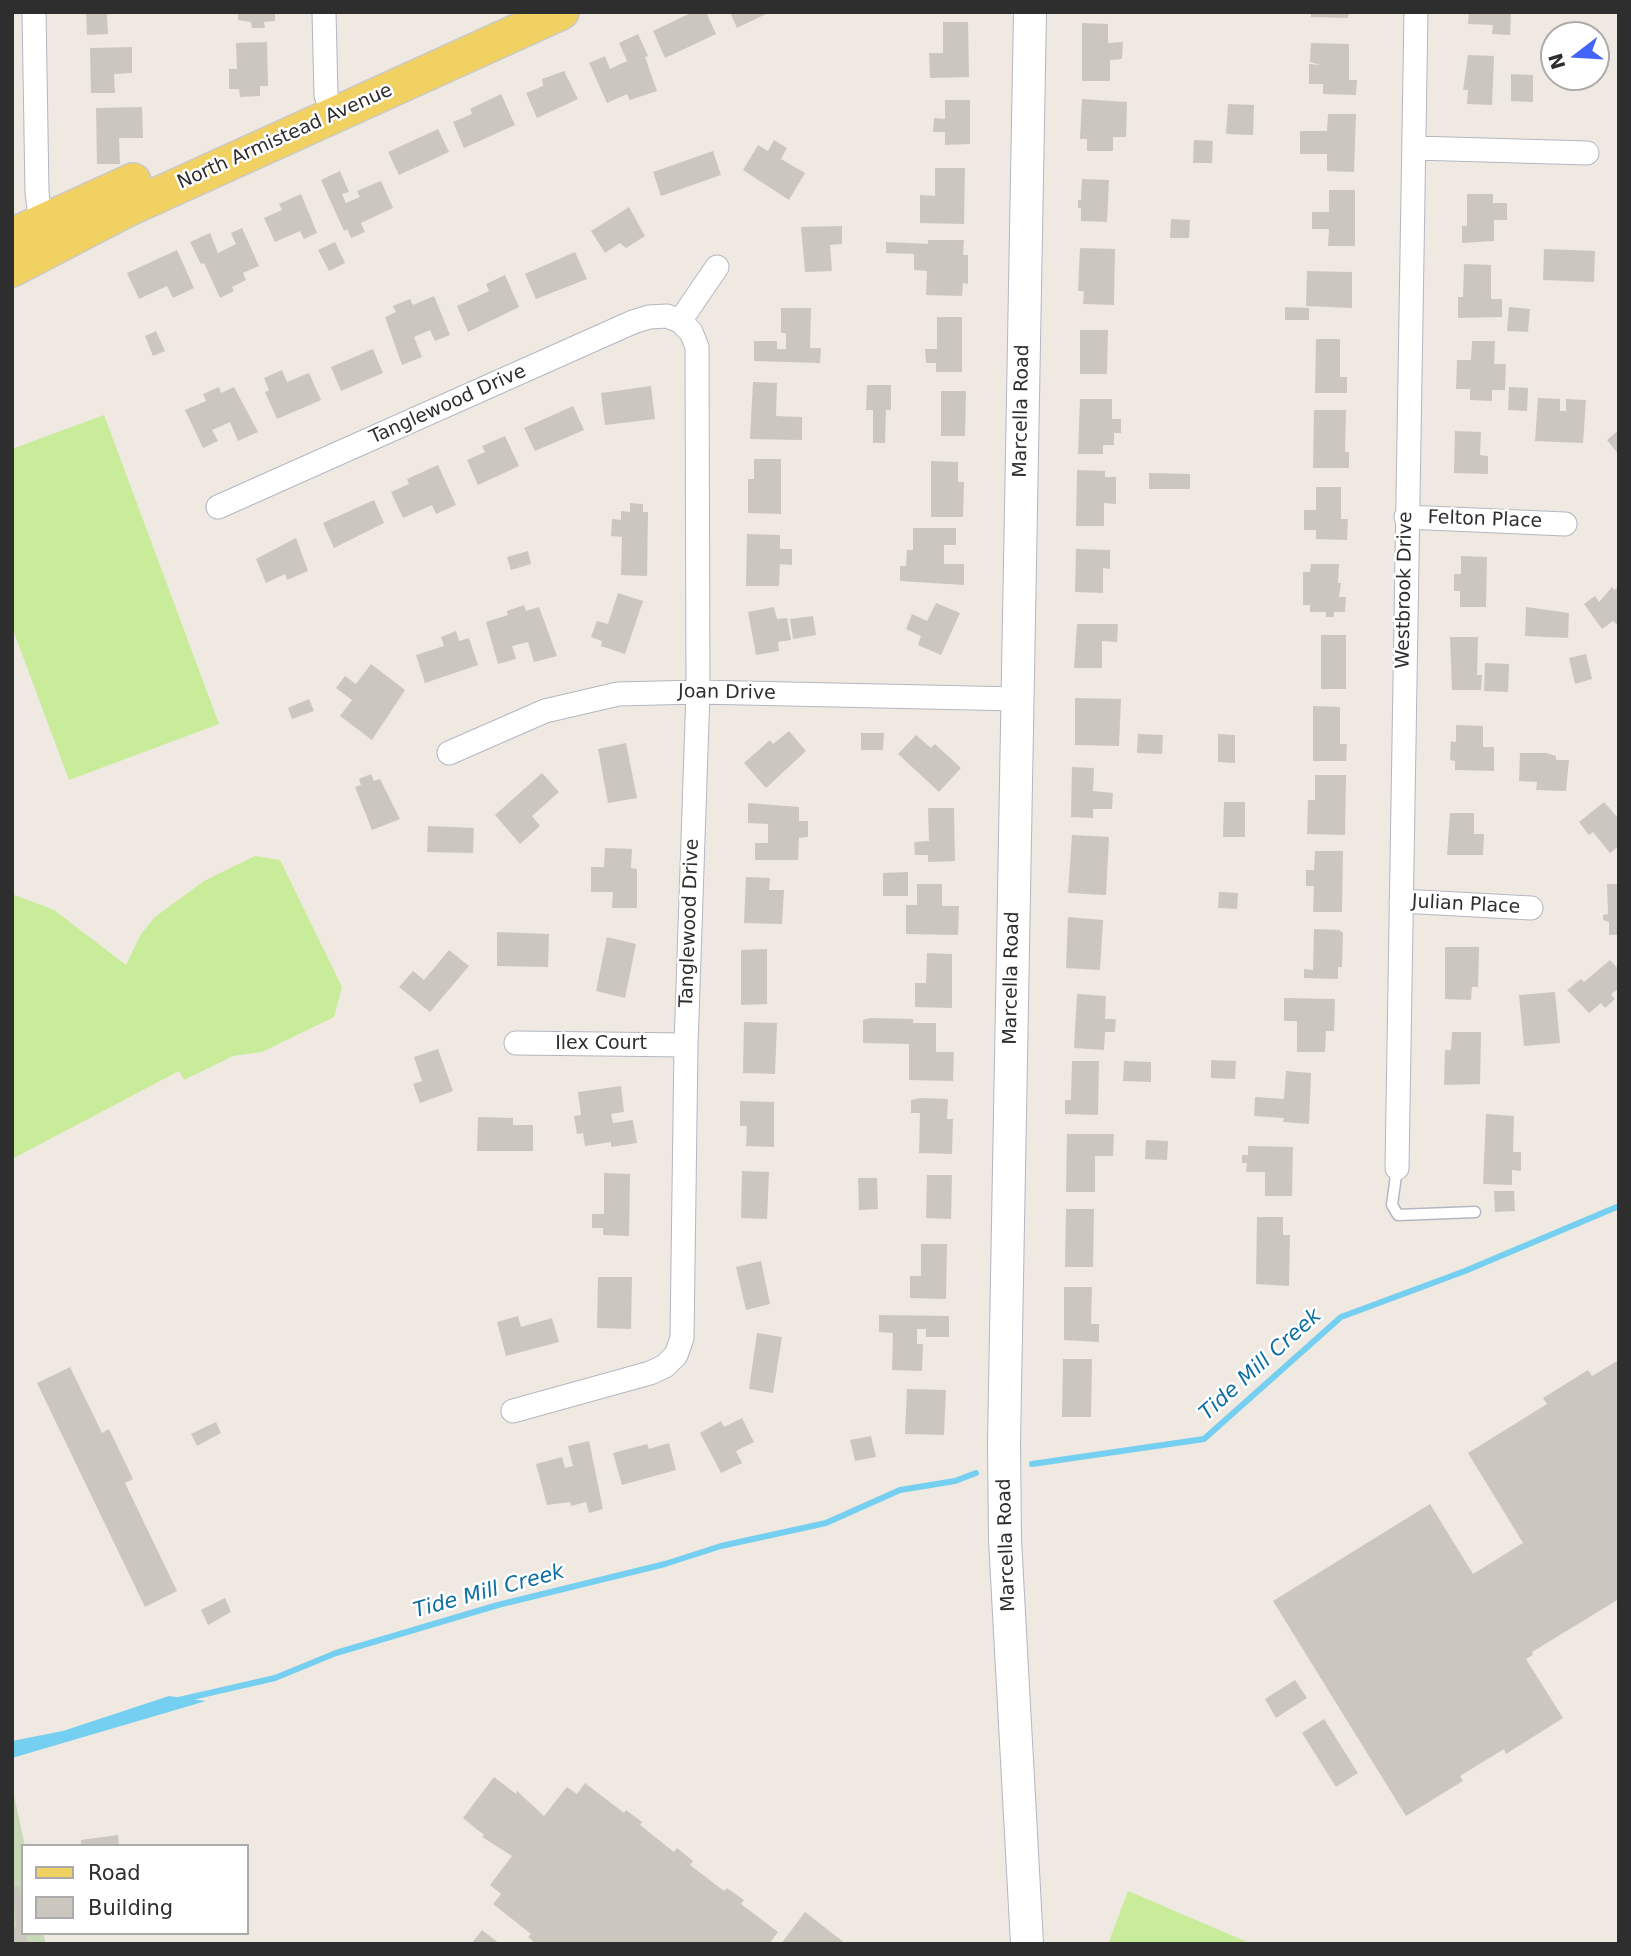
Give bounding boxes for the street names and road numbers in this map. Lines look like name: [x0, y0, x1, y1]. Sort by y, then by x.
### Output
street label: North Armistead Avenue: [174, 79, 396, 195]
street label: Marcella Road: [1009, 344, 1035, 478]
street label: Tanglewood Drive: [366, 360, 530, 450]
street label: Felton Place: [1427, 507, 1543, 533]
street label: Westbrook Drive: [1392, 511, 1418, 669]
street label: Joan Drive: [678, 681, 776, 705]
street label: Tanglewood Drive: [676, 838, 704, 1008]
street label: Julian Place: [1411, 891, 1521, 919]
street label: Marcella Road: [999, 911, 1025, 1045]
street label: Ilex Court: [555, 1033, 647, 1055]
street label: Marcella Road: [993, 1478, 1021, 1612]

